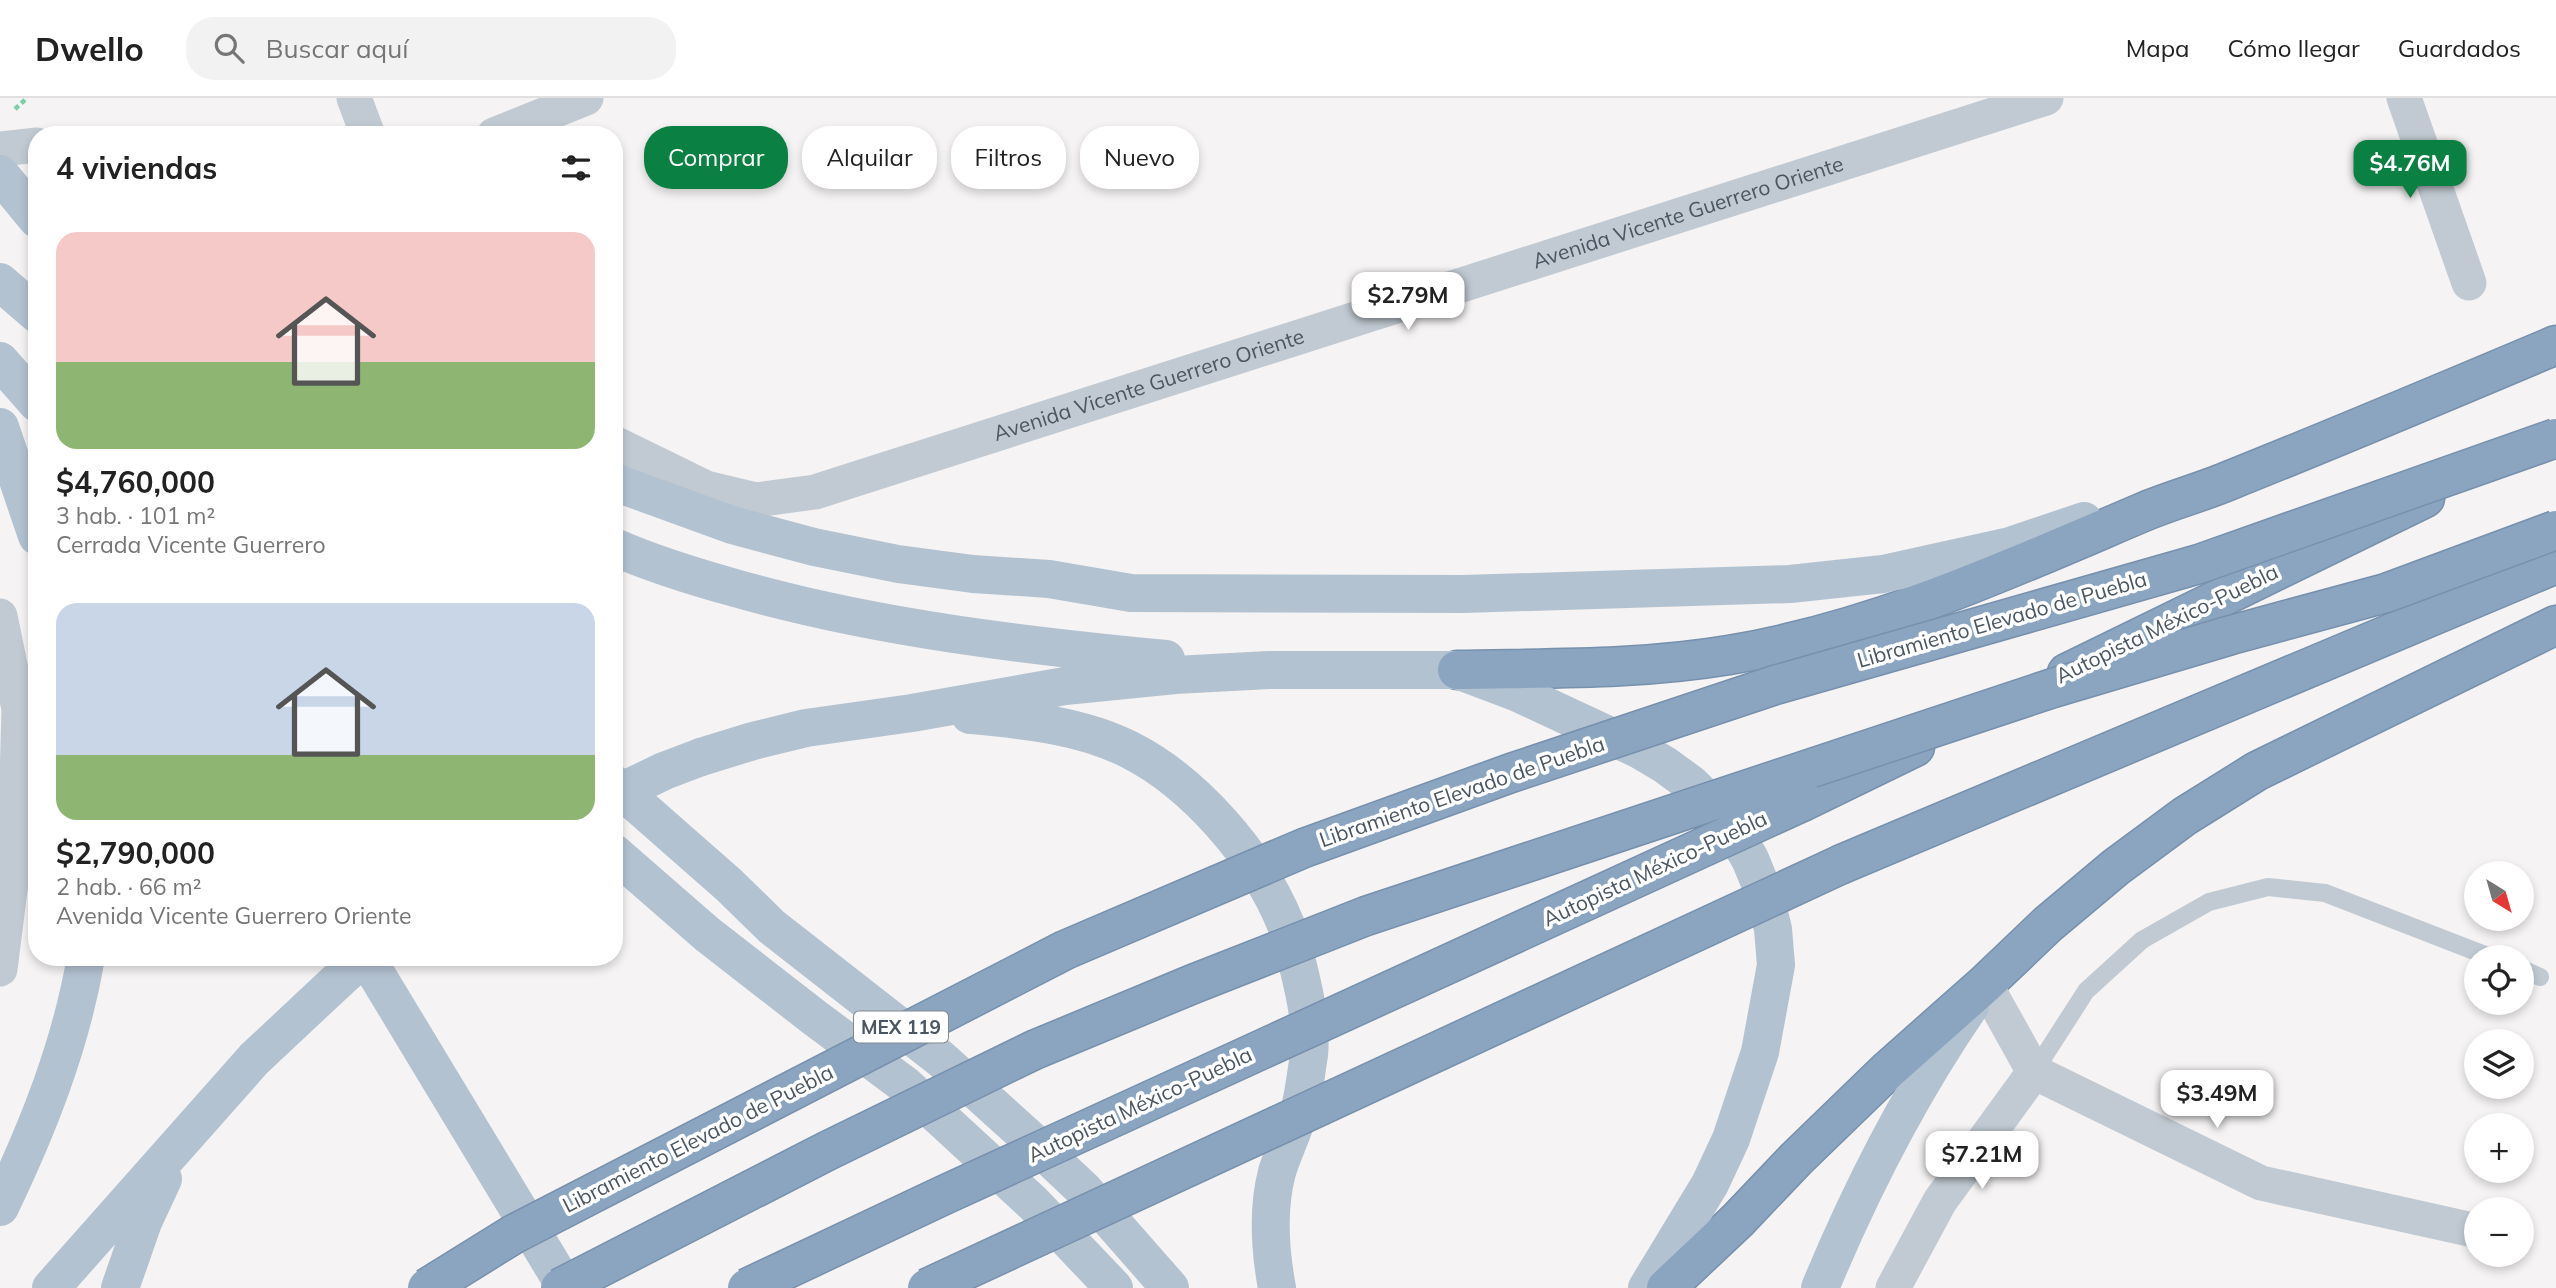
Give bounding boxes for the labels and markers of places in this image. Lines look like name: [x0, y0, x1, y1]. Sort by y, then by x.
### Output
pin: $4.76M: [2353, 140, 2467, 200]
pin: $2.79M: [1351, 272, 1465, 332]
pin: $3.49M: [2160, 1070, 2274, 1130]
pin: $7.21M: [1925, 1132, 2039, 1191]

